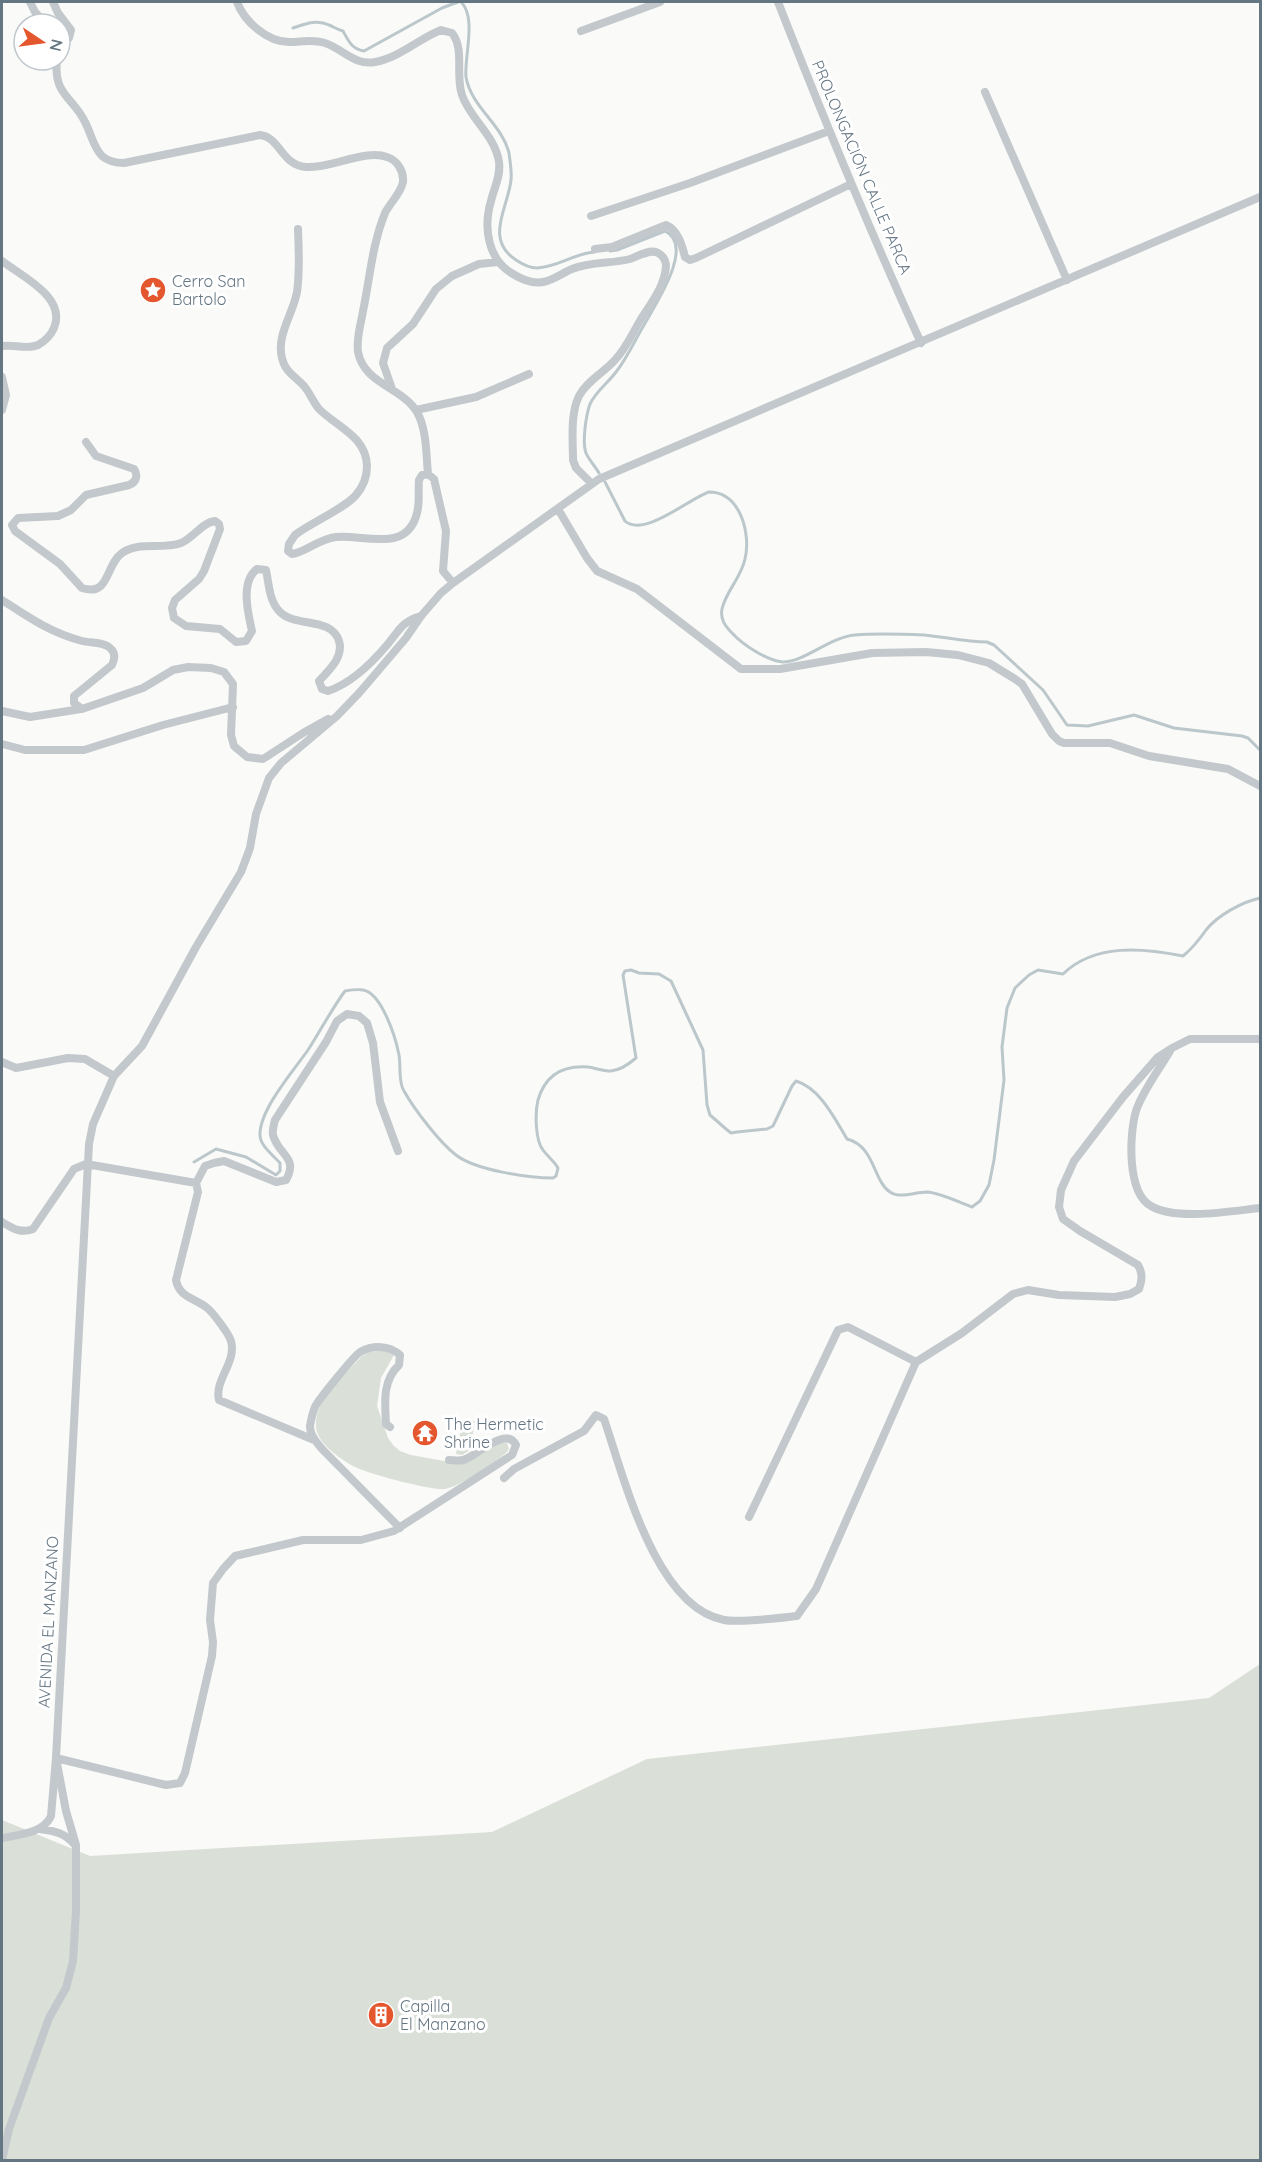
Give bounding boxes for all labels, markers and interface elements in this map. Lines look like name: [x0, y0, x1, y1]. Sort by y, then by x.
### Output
north arrow: [12, 12, 72, 72]
text: N: [46, 37, 68, 53]
street label: PROLONGACIÓN CALLE PARCA: [808, 57, 916, 277]
place label: Cerro San Bartolo: [172, 271, 245, 309]
place icon: Cerro San Bartolo: [138, 275, 168, 305]
place label: The Hermetic Shrine: [444, 1414, 544, 1452]
temple icon: The Hermetic Shrine: [410, 1418, 440, 1448]
street label: AVENIDA EL MANZANO: [34, 1536, 62, 1708]
place label: Capilla El Manzano: [400, 1996, 486, 2034]
building icon: Capilla El Manzano: [366, 2000, 396, 2030]

